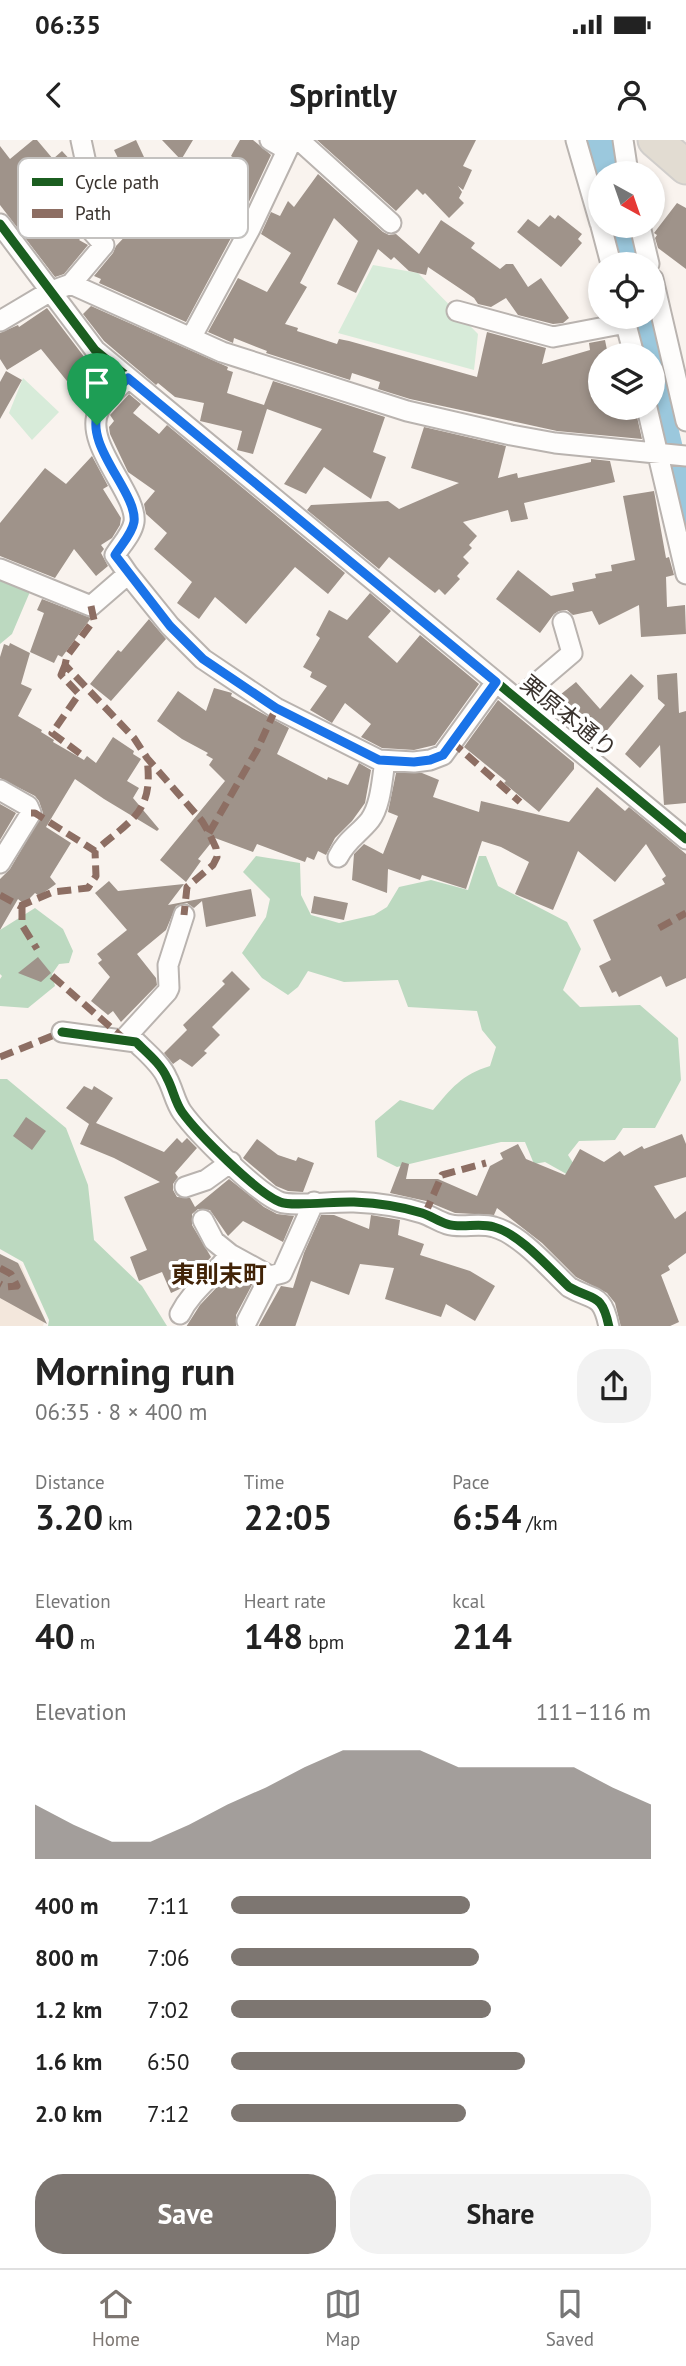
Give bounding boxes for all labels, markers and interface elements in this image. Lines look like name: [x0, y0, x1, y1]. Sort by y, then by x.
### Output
text: 06:35: [35, 8, 101, 41]
text: Sprintly: [289, 74, 397, 116]
icon: back: [35, 76, 73, 114]
icon: person: [613, 76, 651, 114]
legend: [18, 158, 248, 238]
north arrow: [588, 161, 665, 238]
map controls: [588, 161, 665, 420]
text: Cycle path: [75, 170, 159, 194]
text: Path: [75, 201, 111, 225]
button: locate: [588, 252, 665, 329]
button: layers: [588, 343, 665, 420]
pin: [67, 353, 127, 425]
icon: arrive: [78, 364, 116, 402]
street label: 栗原本通り: [515, 669, 623, 763]
district label: 東則末町: [171, 1259, 267, 1290]
text: Morning run: [35, 1346, 235, 1395]
button: share: [577, 1349, 651, 1423]
text: 06:35 · 8 × 400 m: [35, 1397, 207, 1426]
text: Distance: [35, 1470, 105, 1494]
text: Time: [244, 1470, 284, 1494]
text: Pace: [452, 1470, 490, 1494]
text: 3.20: [35, 1494, 103, 1540]
text: 22:05: [244, 1494, 332, 1540]
text: 6:54: [452, 1494, 521, 1540]
text: km: [103, 1511, 133, 1535]
text: /km: [521, 1511, 558, 1535]
text: Elevation: [35, 1589, 111, 1613]
text: Heart rate: [244, 1589, 326, 1613]
text: kcal: [452, 1589, 485, 1613]
text: 40: [35, 1613, 75, 1659]
text: 148: [244, 1613, 303, 1659]
text: 214: [452, 1613, 512, 1659]
text: m: [75, 1630, 95, 1654]
text: bpm: [303, 1630, 344, 1654]
text: Elevation: [35, 1697, 127, 1726]
text: 111–116 m: [536, 1697, 651, 1726]
text: 400 m: [35, 1891, 98, 1920]
text: 7:11: [147, 1891, 190, 1920]
text: 800 m: [35, 1943, 98, 1972]
text: 7:06: [147, 1943, 190, 1972]
text: 1.2 km: [35, 1995, 102, 2024]
text: 7:02: [147, 1995, 190, 2024]
text: 1.6 km: [35, 2047, 102, 2076]
text: 6:50: [147, 2047, 190, 2076]
text: 2.0 km: [35, 2099, 102, 2128]
text: 7:12: [147, 2099, 190, 2128]
button: Save: [35, 2174, 336, 2254]
button: Share: [350, 2174, 651, 2254]
tab: Home: [92, 2285, 140, 2351]
tab: Map: [324, 2285, 362, 2351]
tab: Saved: [546, 2285, 594, 2351]

